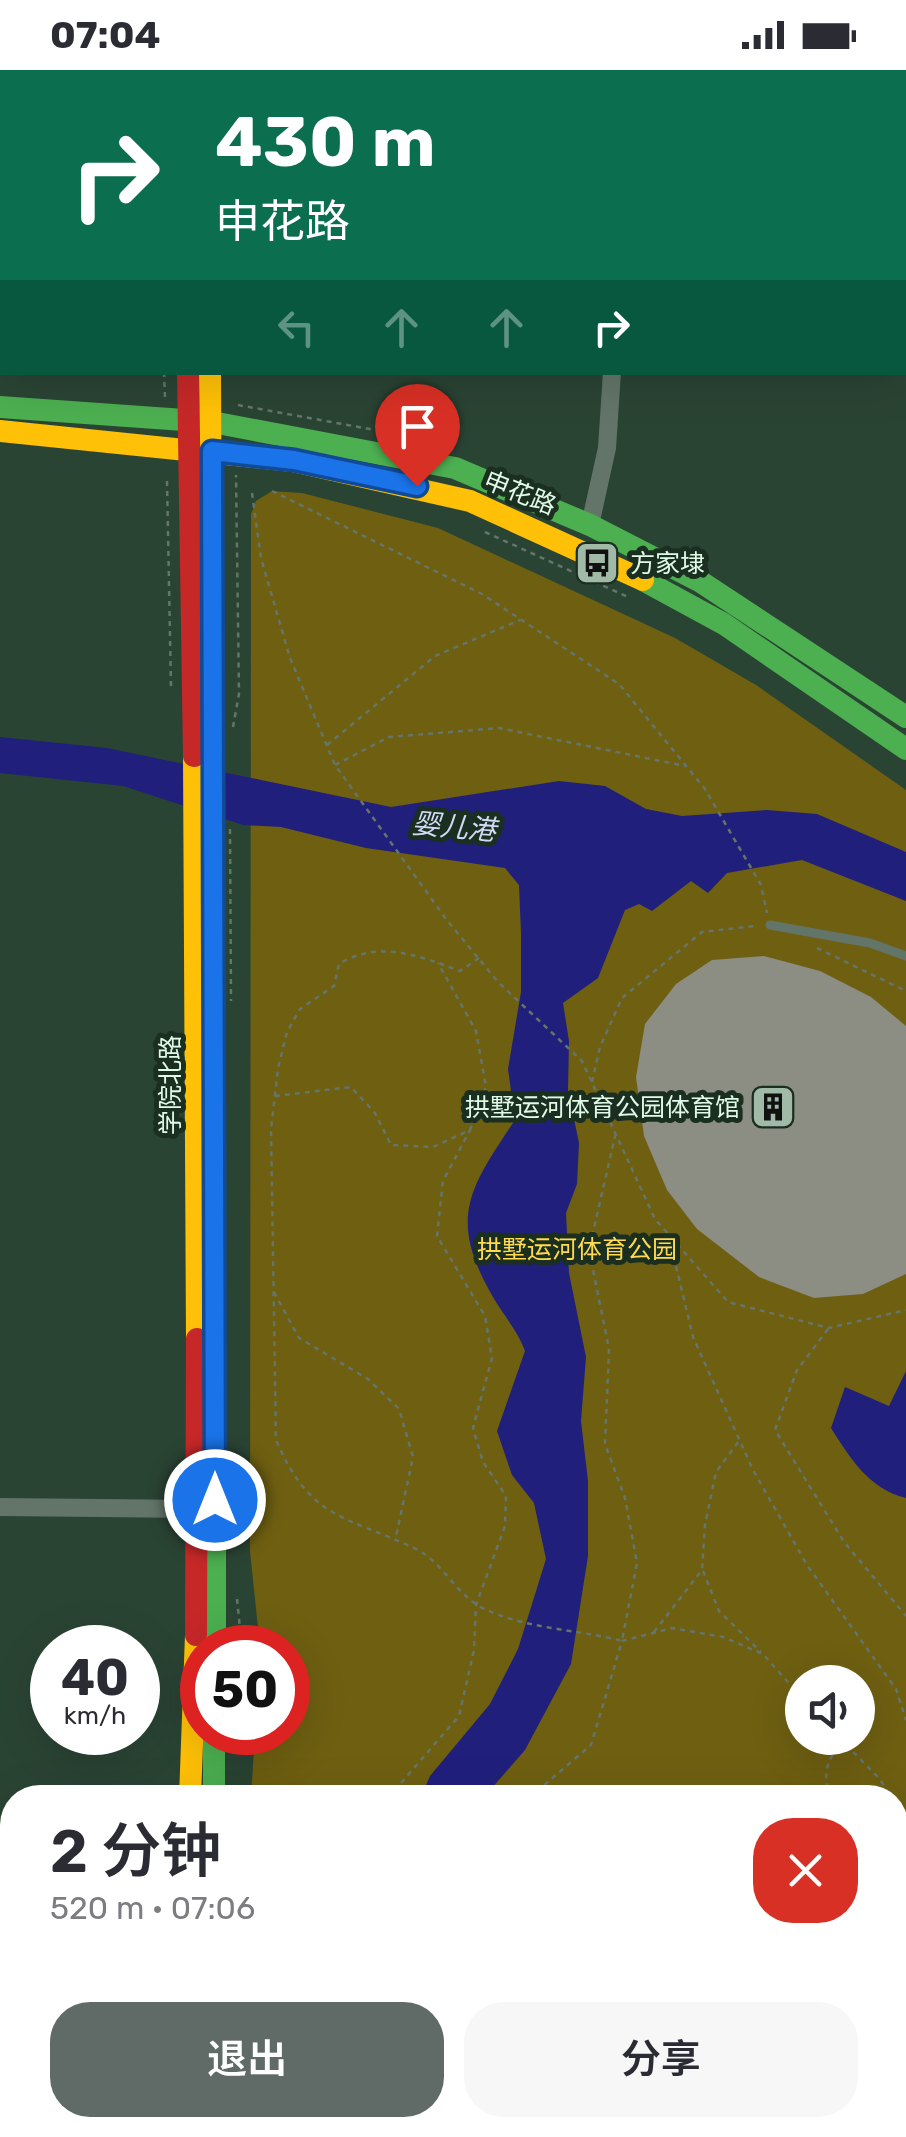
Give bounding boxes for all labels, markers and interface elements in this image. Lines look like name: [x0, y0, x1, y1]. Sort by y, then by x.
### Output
text: 07:04: [50, 12, 161, 58]
text: 430 m: [215, 101, 436, 184]
icon: right: [50, 110, 180, 240]
text: 申花路: [215, 195, 350, 248]
icon: left: [269, 300, 324, 355]
icon: ahead: [374, 300, 429, 355]
icon: ahead: [479, 300, 534, 355]
icon: right: [584, 300, 639, 355]
pin: [375, 384, 460, 487]
icon: arrive: [390, 399, 445, 454]
street label: 申花路: [480, 466, 560, 520]
bus stop icon: 方家埭: [574, 540, 620, 586]
place label: 方家埭: [630, 549, 705, 578]
water label: 婴儿港: [411, 807, 501, 847]
street label: 学院北路: [156, 1035, 185, 1135]
building icon: 拱墅运河体育公园体育馆: [750, 1084, 796, 1130]
place label: 拱墅运河体育公园体育馆: [465, 1093, 740, 1122]
park label: 拱墅运河体育公园: [477, 1235, 677, 1264]
position arrow: [163, 1448, 267, 1552]
speed limit sign: 50: [180, 1625, 310, 1755]
text: 40: [61, 1648, 129, 1708]
map controls: [785, 1665, 875, 1755]
button: sound: [785, 1665, 875, 1755]
text: km/h: [64, 1701, 126, 1730]
text: 2 分钟: [50, 1816, 221, 1887]
button: close: [753, 1818, 858, 1923]
text: 520 m · 07:06: [50, 1889, 255, 1927]
button: 退出: [50, 2002, 444, 2117]
button: 分享: [464, 2002, 858, 2117]

